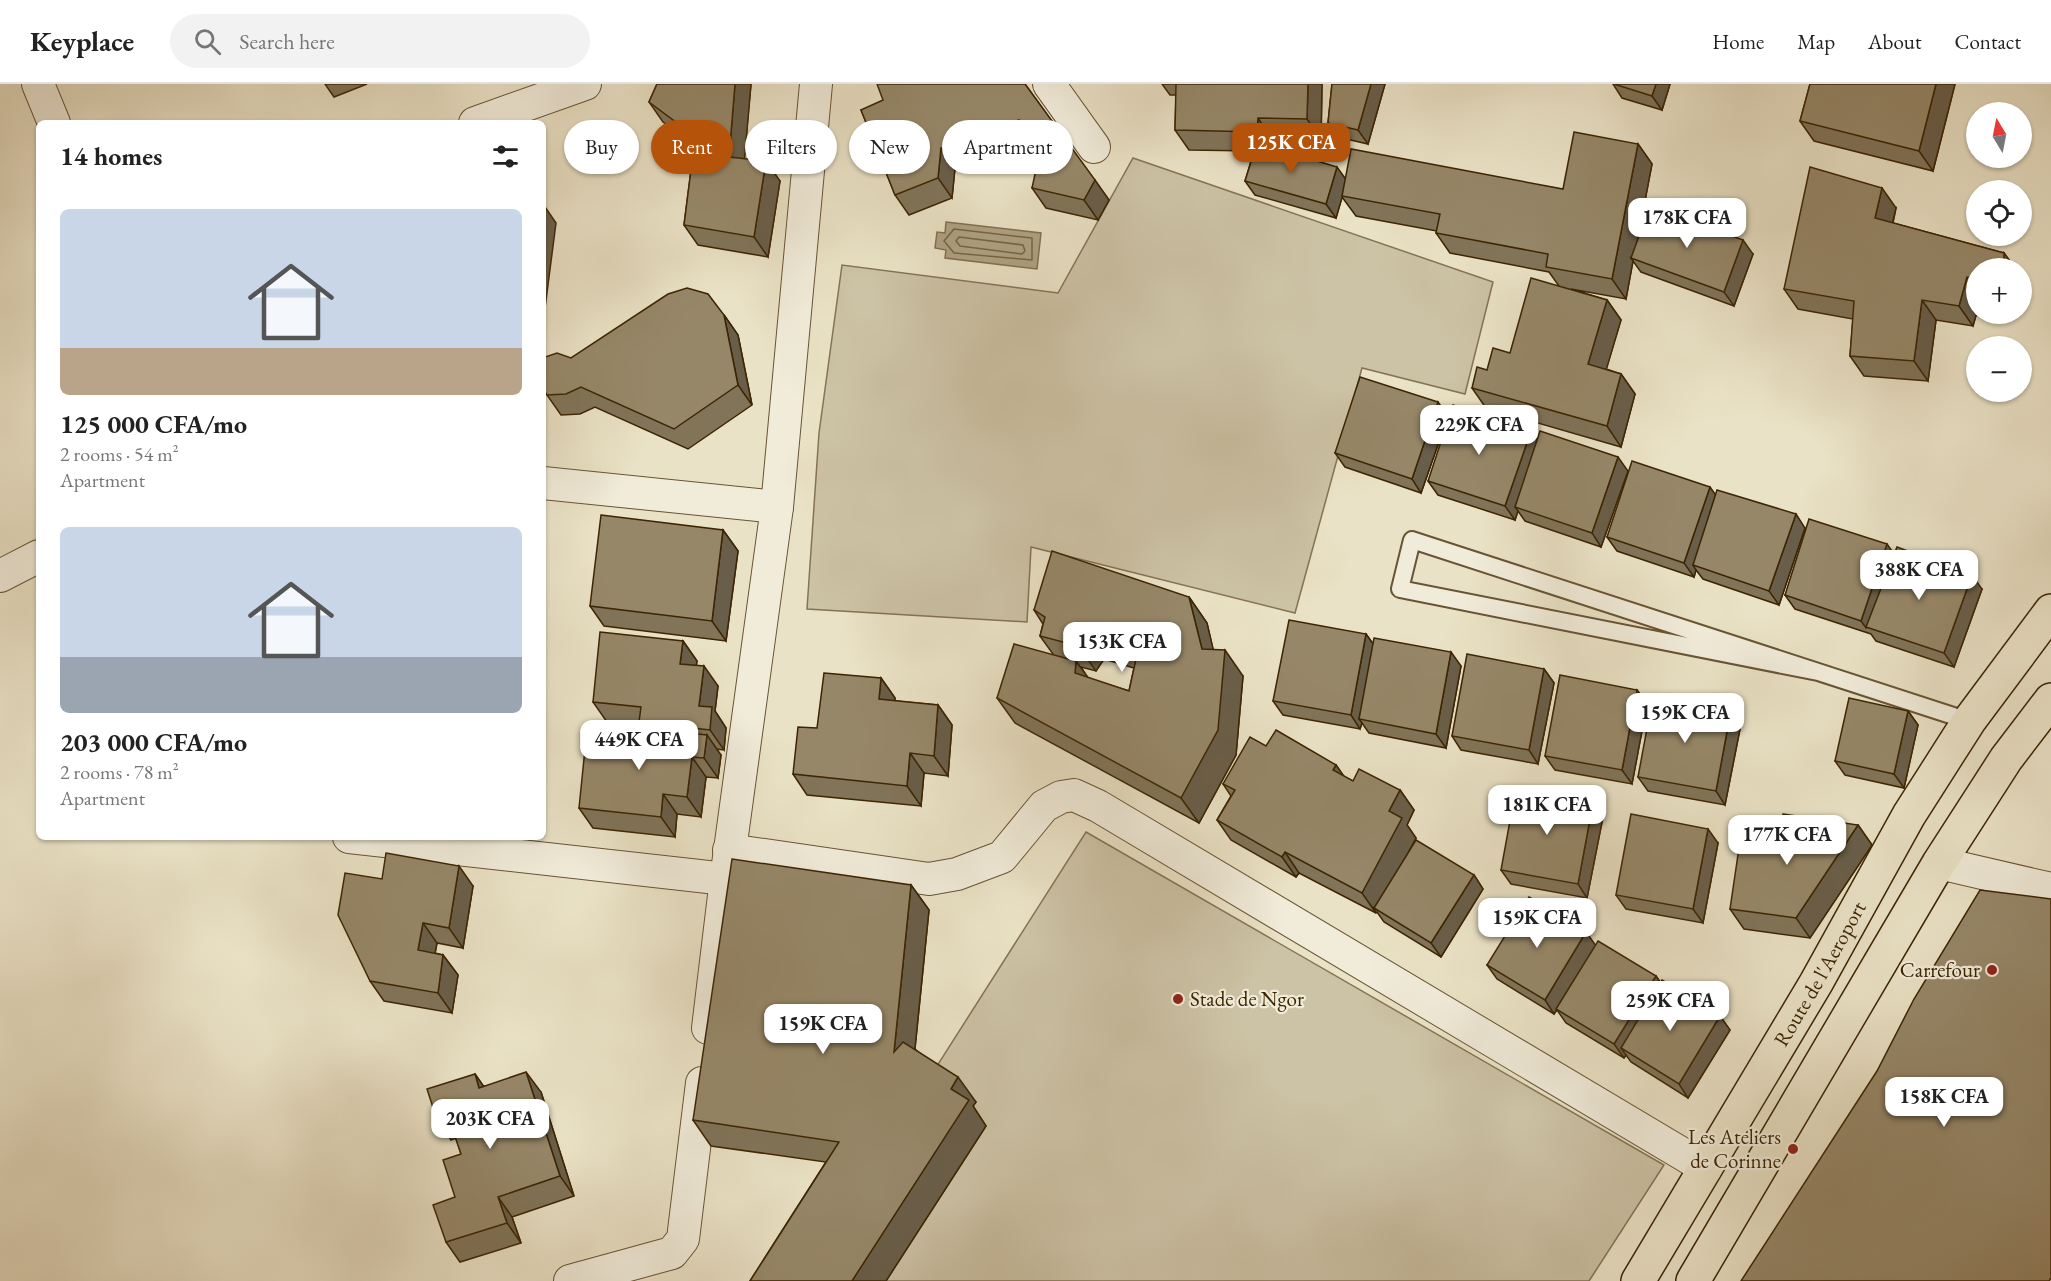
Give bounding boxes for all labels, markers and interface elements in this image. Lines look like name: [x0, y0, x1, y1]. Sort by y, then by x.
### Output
search box: [170, 14, 590, 68]
text: Keyplace: [30, 23, 134, 59]
icon: search: [191, 25, 224, 58]
text: Search here: [239, 27, 335, 56]
text: Home: [1712, 28, 1764, 55]
text: Map: [1797, 28, 1835, 55]
text: About: [1868, 28, 1921, 55]
text: Contact: [1954, 28, 2021, 55]
north arrow: [1966, 102, 2032, 168]
map controls: [1966, 102, 2032, 402]
chip: Buy: [564, 120, 639, 174]
chip: Rent: [651, 120, 733, 174]
chip: Filters: [745, 120, 837, 174]
chip: New: [849, 120, 930, 174]
chip: Apartment: [942, 120, 1073, 174]
pin: 125K CFA: [1229, 123, 1353, 174]
text: 125K CFA: [1246, 129, 1336, 155]
text: 14 homes: [60, 139, 162, 173]
icon: filters: [489, 140, 522, 173]
button: locate: [1966, 180, 2032, 246]
pin: 178K CFA: [1625, 198, 1749, 249]
text: 178K CFA: [1642, 204, 1732, 230]
icon: home: [237, 248, 345, 356]
button: +: [1966, 258, 2032, 324]
button: −: [1966, 336, 2032, 402]
pin: 229K CFA: [1417, 405, 1541, 456]
text: 125 000 CFA/mo: [60, 407, 247, 441]
text: 229K CFA: [1434, 411, 1524, 437]
text: 2 rooms · 54 m²: [60, 441, 179, 467]
text: Apartment: [60, 467, 145, 493]
pin: 388K CFA: [1857, 550, 1981, 601]
text: 388K CFA: [1874, 556, 1964, 582]
icon: home: [237, 566, 345, 674]
pin: 153K CFA: [1060, 622, 1184, 673]
text: 153K CFA: [1077, 628, 1167, 654]
pin: 159K CFA: [1623, 693, 1747, 744]
text: 159K CFA: [1640, 699, 1730, 725]
pin: 449K CFA: [577, 720, 701, 771]
text: 203 000 CFA/mo: [60, 725, 247, 759]
text: 449K CFA: [594, 726, 684, 752]
text: 2 rooms · 78 m²: [60, 759, 179, 785]
text: Apartment: [60, 785, 145, 811]
pin: 181K CFA: [1485, 785, 1609, 836]
text: 181K CFA: [1502, 791, 1592, 817]
pin: 177K CFA: [1725, 815, 1849, 866]
text: 177K CFA: [1742, 821, 1832, 847]
street label: Route de l'Aeroport: [1767, 896, 1872, 1051]
pin: 159K CFA: [1475, 898, 1599, 949]
text: 159K CFA: [1492, 904, 1582, 930]
place label: Carrefour: [1900, 956, 1980, 983]
marker: Carrefour: [1985, 963, 1999, 977]
pin: 259K CFA: [1608, 981, 1732, 1032]
place label: Stade de Ngor: [1190, 985, 1304, 1012]
text: 259K CFA: [1625, 987, 1715, 1013]
marker: Stade de Ngor: [1171, 992, 1185, 1006]
pin: 159K CFA: [761, 1004, 885, 1055]
text: 159K CFA: [778, 1010, 868, 1036]
pin: 158K CFA: [1882, 1077, 2006, 1128]
text: 158K CFA: [1899, 1083, 1989, 1109]
pin: 203K CFA: [428, 1099, 552, 1150]
text: 203K CFA: [445, 1105, 535, 1131]
place label: Les Ateliers de Corinne: [1688, 1123, 1781, 1174]
marker: Les Ateliers de Corinne: [1786, 1142, 1800, 1156]

